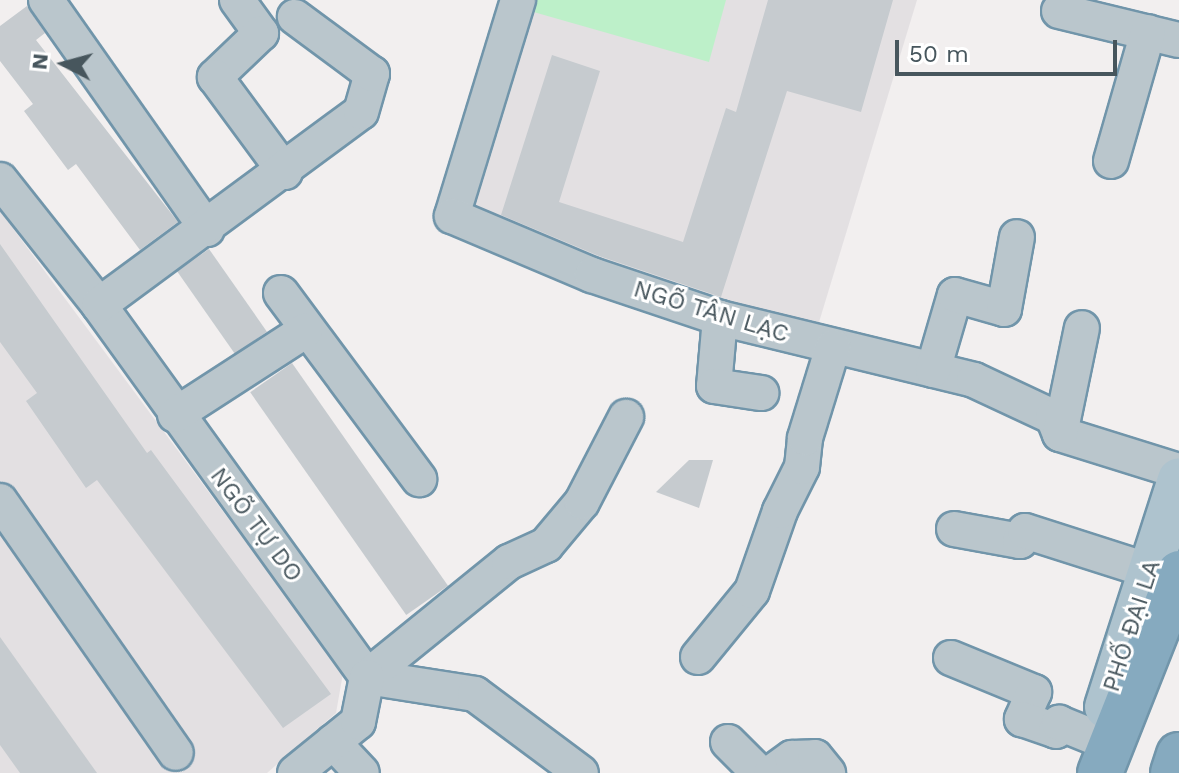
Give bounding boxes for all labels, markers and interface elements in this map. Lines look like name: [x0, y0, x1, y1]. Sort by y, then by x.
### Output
north arrow: [24, 24, 104, 104]
scale bar: [899, 24, 1121, 74]
text: 50 m: [909, 40, 969, 68]
text: N: [26, 52, 53, 71]
street label: NGÕ TÂN LẠC: [630, 275, 792, 349]
street label: NGÕ TỰ DO: [204, 462, 308, 588]
street label: PHỐ ĐẠI LA: [1097, 556, 1167, 696]

